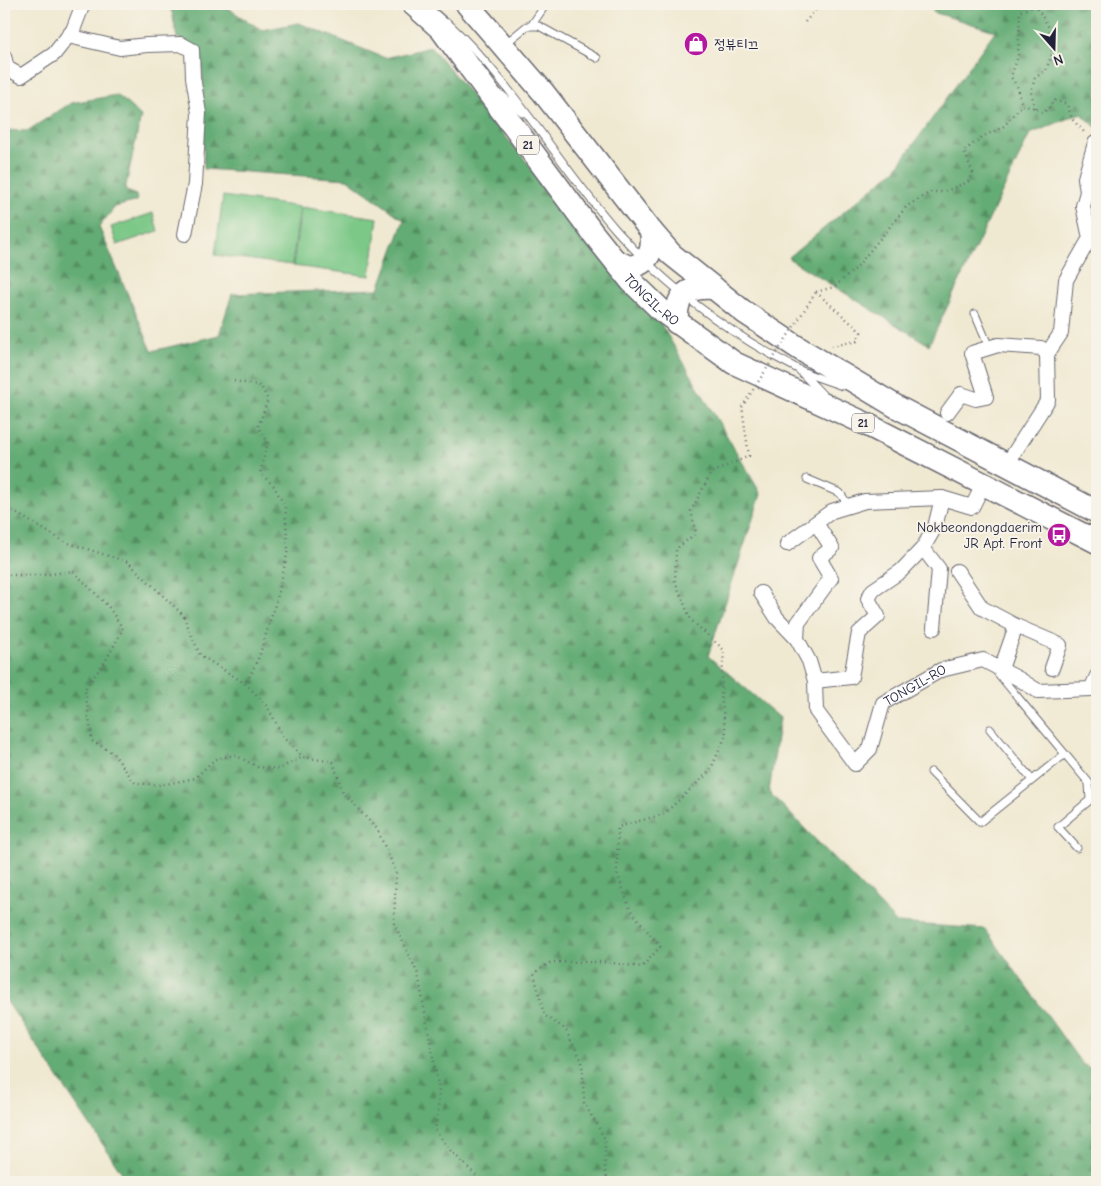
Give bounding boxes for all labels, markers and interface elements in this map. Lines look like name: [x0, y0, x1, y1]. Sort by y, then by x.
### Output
north arrow: [1028, 22, 1078, 72]
shop icon: 정뷰티끄: [683, 31, 709, 57]
place label: 정뷰티끄: [714, 36, 759, 53]
text: N: [1051, 50, 1065, 69]
road number: 21: [517, 136, 539, 154]
street label: TONGIL-RO: [620, 270, 683, 329]
road number: 21: [852, 413, 874, 432]
place label: Nokbeondongdaerim JR Apt. Front: [917, 519, 1043, 552]
bus stop icon: Nokbeondongdaerim JR Apt. Front: [1046, 522, 1072, 548]
street label: TONGIL-RO: [880, 660, 949, 709]

